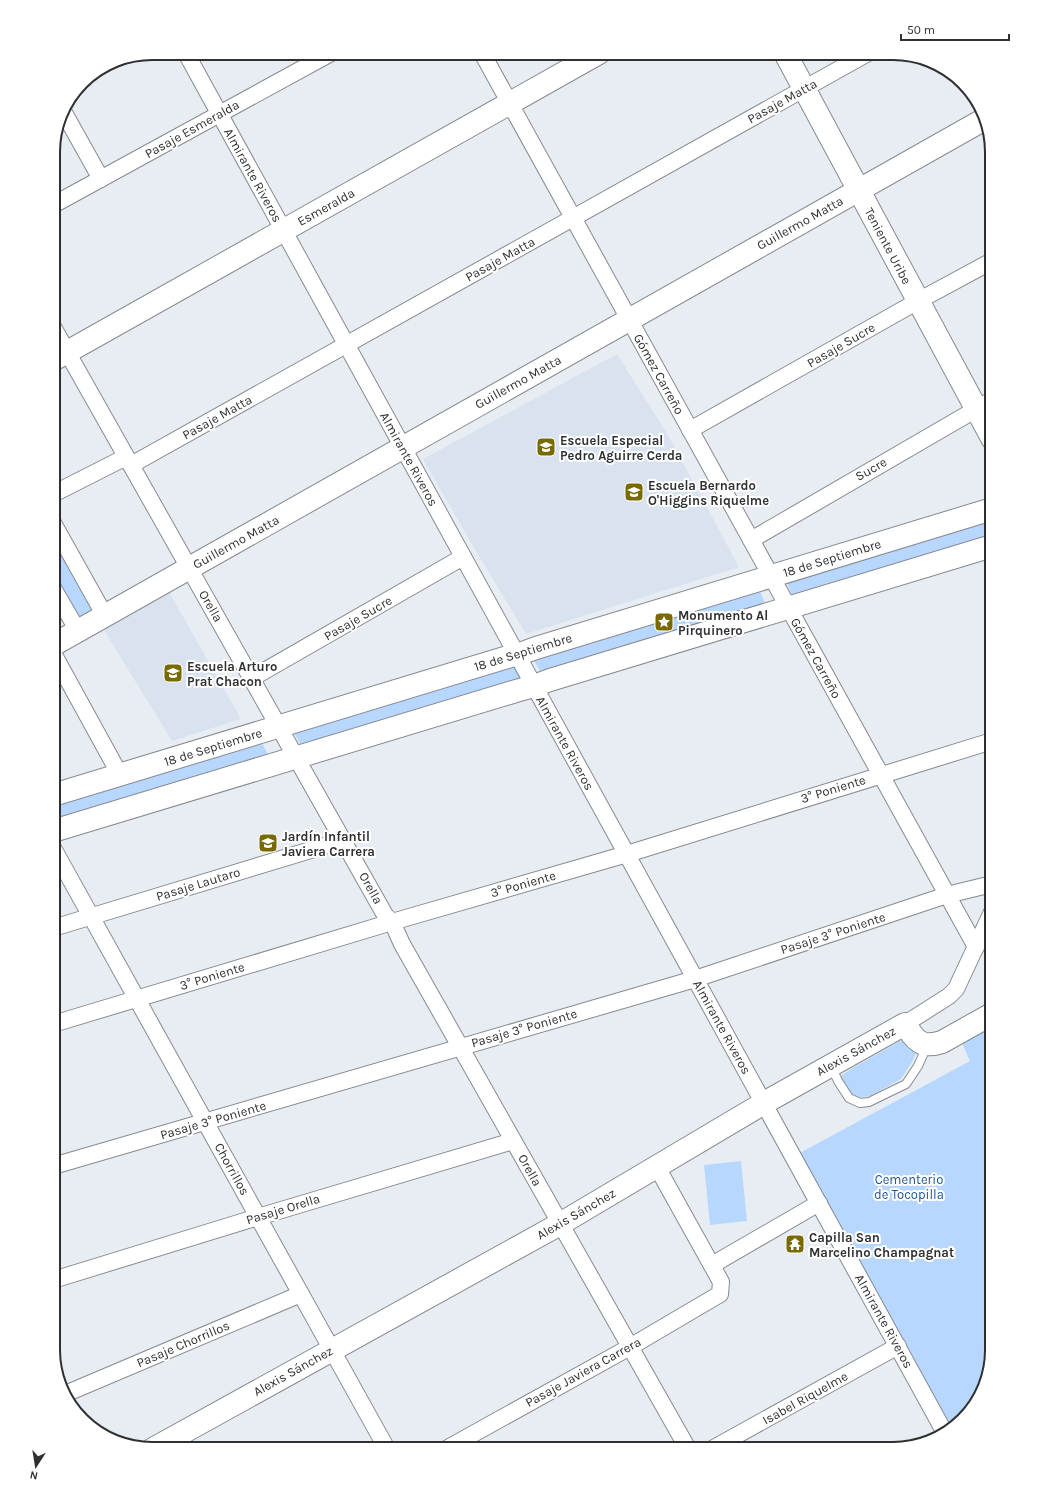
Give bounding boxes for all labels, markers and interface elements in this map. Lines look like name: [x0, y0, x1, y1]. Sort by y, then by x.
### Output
scale bar: [901, 16, 1009, 42]
text: 50 m: [907, 23, 935, 37]
street label: Pasaje Matta: [745, 76, 819, 126]
street label: Pasaje Esmeralda: [142, 97, 242, 161]
street label: Almirante Riveros: [221, 125, 285, 225]
street label: Esmeralda: [295, 185, 357, 229]
street label: Guillermo Matta: [754, 193, 846, 253]
street label: Teniente Uribe: [862, 205, 915, 287]
street label: Pasaje Matta: [463, 234, 537, 284]
street label: Pasaje Sucre: [804, 319, 878, 370]
street label: Gómez Carreño: [631, 331, 687, 417]
street label: Guillermo Matta: [472, 352, 564, 412]
street label: Pasaje Matta: [180, 392, 254, 442]
street label: Almirante Riveros: [377, 409, 441, 509]
place label: Escuela Especial Pedro Aguirre Cerda: [560, 433, 682, 463]
school or university icon: Escuela Especial Pedro Aguirre Cerda: [535, 436, 557, 458]
street label: Sucre: [853, 454, 890, 484]
place label: Escuela Bernardo O'Higgins Riquelme: [648, 478, 769, 509]
school or university icon: Escuela Bernardo O'Higgins Riquelme: [623, 481, 645, 503]
street label: Guillermo Matta: [190, 512, 282, 572]
street label: 18 de Septiembre: [781, 536, 883, 580]
street label: Orella: [196, 587, 226, 625]
street label: Pasaje Sucre: [321, 592, 395, 643]
place label: Monumento Al Pirquinero: [678, 608, 768, 639]
place icon: Monumento Al Pirquinero: [653, 611, 675, 633]
street label: Gómez Carreño: [788, 615, 844, 701]
street label: 18 de Septiembre: [472, 630, 574, 674]
place label: Escuela Arturo Prat Chacon: [187, 659, 277, 689]
school or university icon: Escuela Arturo Prat Chacon: [162, 662, 184, 684]
street label: Almirante Riveros: [533, 693, 597, 793]
street label: 18 de Septiembre: [162, 725, 264, 769]
street label: 3° Poniente: [799, 772, 868, 806]
place label: Jardín Infantil Javiera Carrera: [282, 829, 375, 859]
school or university icon: Jardín Infantil Javiera Carrera: [257, 832, 279, 854]
street label: Pasaje Lautaro: [154, 864, 242, 904]
street label: 3° Poniente: [489, 867, 558, 900]
street label: Orella: [356, 869, 386, 907]
street label: Pasaje 3° Poniente: [779, 909, 888, 957]
street label: 3° Poniente: [178, 959, 247, 993]
street label: Almirante Riveros: [690, 977, 754, 1077]
street label: Pasaje 3° Poniente: [469, 1006, 579, 1050]
street label: Alexis Sánchez: [814, 1023, 898, 1079]
street label: Pasaje 3° Poniente: [158, 1098, 268, 1142]
street label: Chorrillos: [212, 1140, 253, 1198]
street label: Orella: [515, 1151, 545, 1189]
park label: Cementerio de Tocopilla: [874, 1172, 944, 1202]
street label: Alexis Sánchez: [534, 1185, 618, 1243]
street label: Pasaje Orella: [244, 1191, 322, 1227]
place label: Capilla San Marcelino Champagnat: [809, 1230, 954, 1260]
temple icon: Capilla San Marcelino Champagnat: [784, 1233, 806, 1255]
street label: Almirante Riveros: [852, 1271, 916, 1371]
street label: Pasaje Chorrillos: [134, 1318, 232, 1370]
street label: Pasaje Javiera Carrera: [523, 1334, 643, 1410]
street label: Alexis Sánchez: [251, 1343, 335, 1399]
street label: Isabel Riquelme: [760, 1368, 851, 1429]
north arrow: [16, 1446, 56, 1486]
text: N: [29, 1468, 39, 1482]

